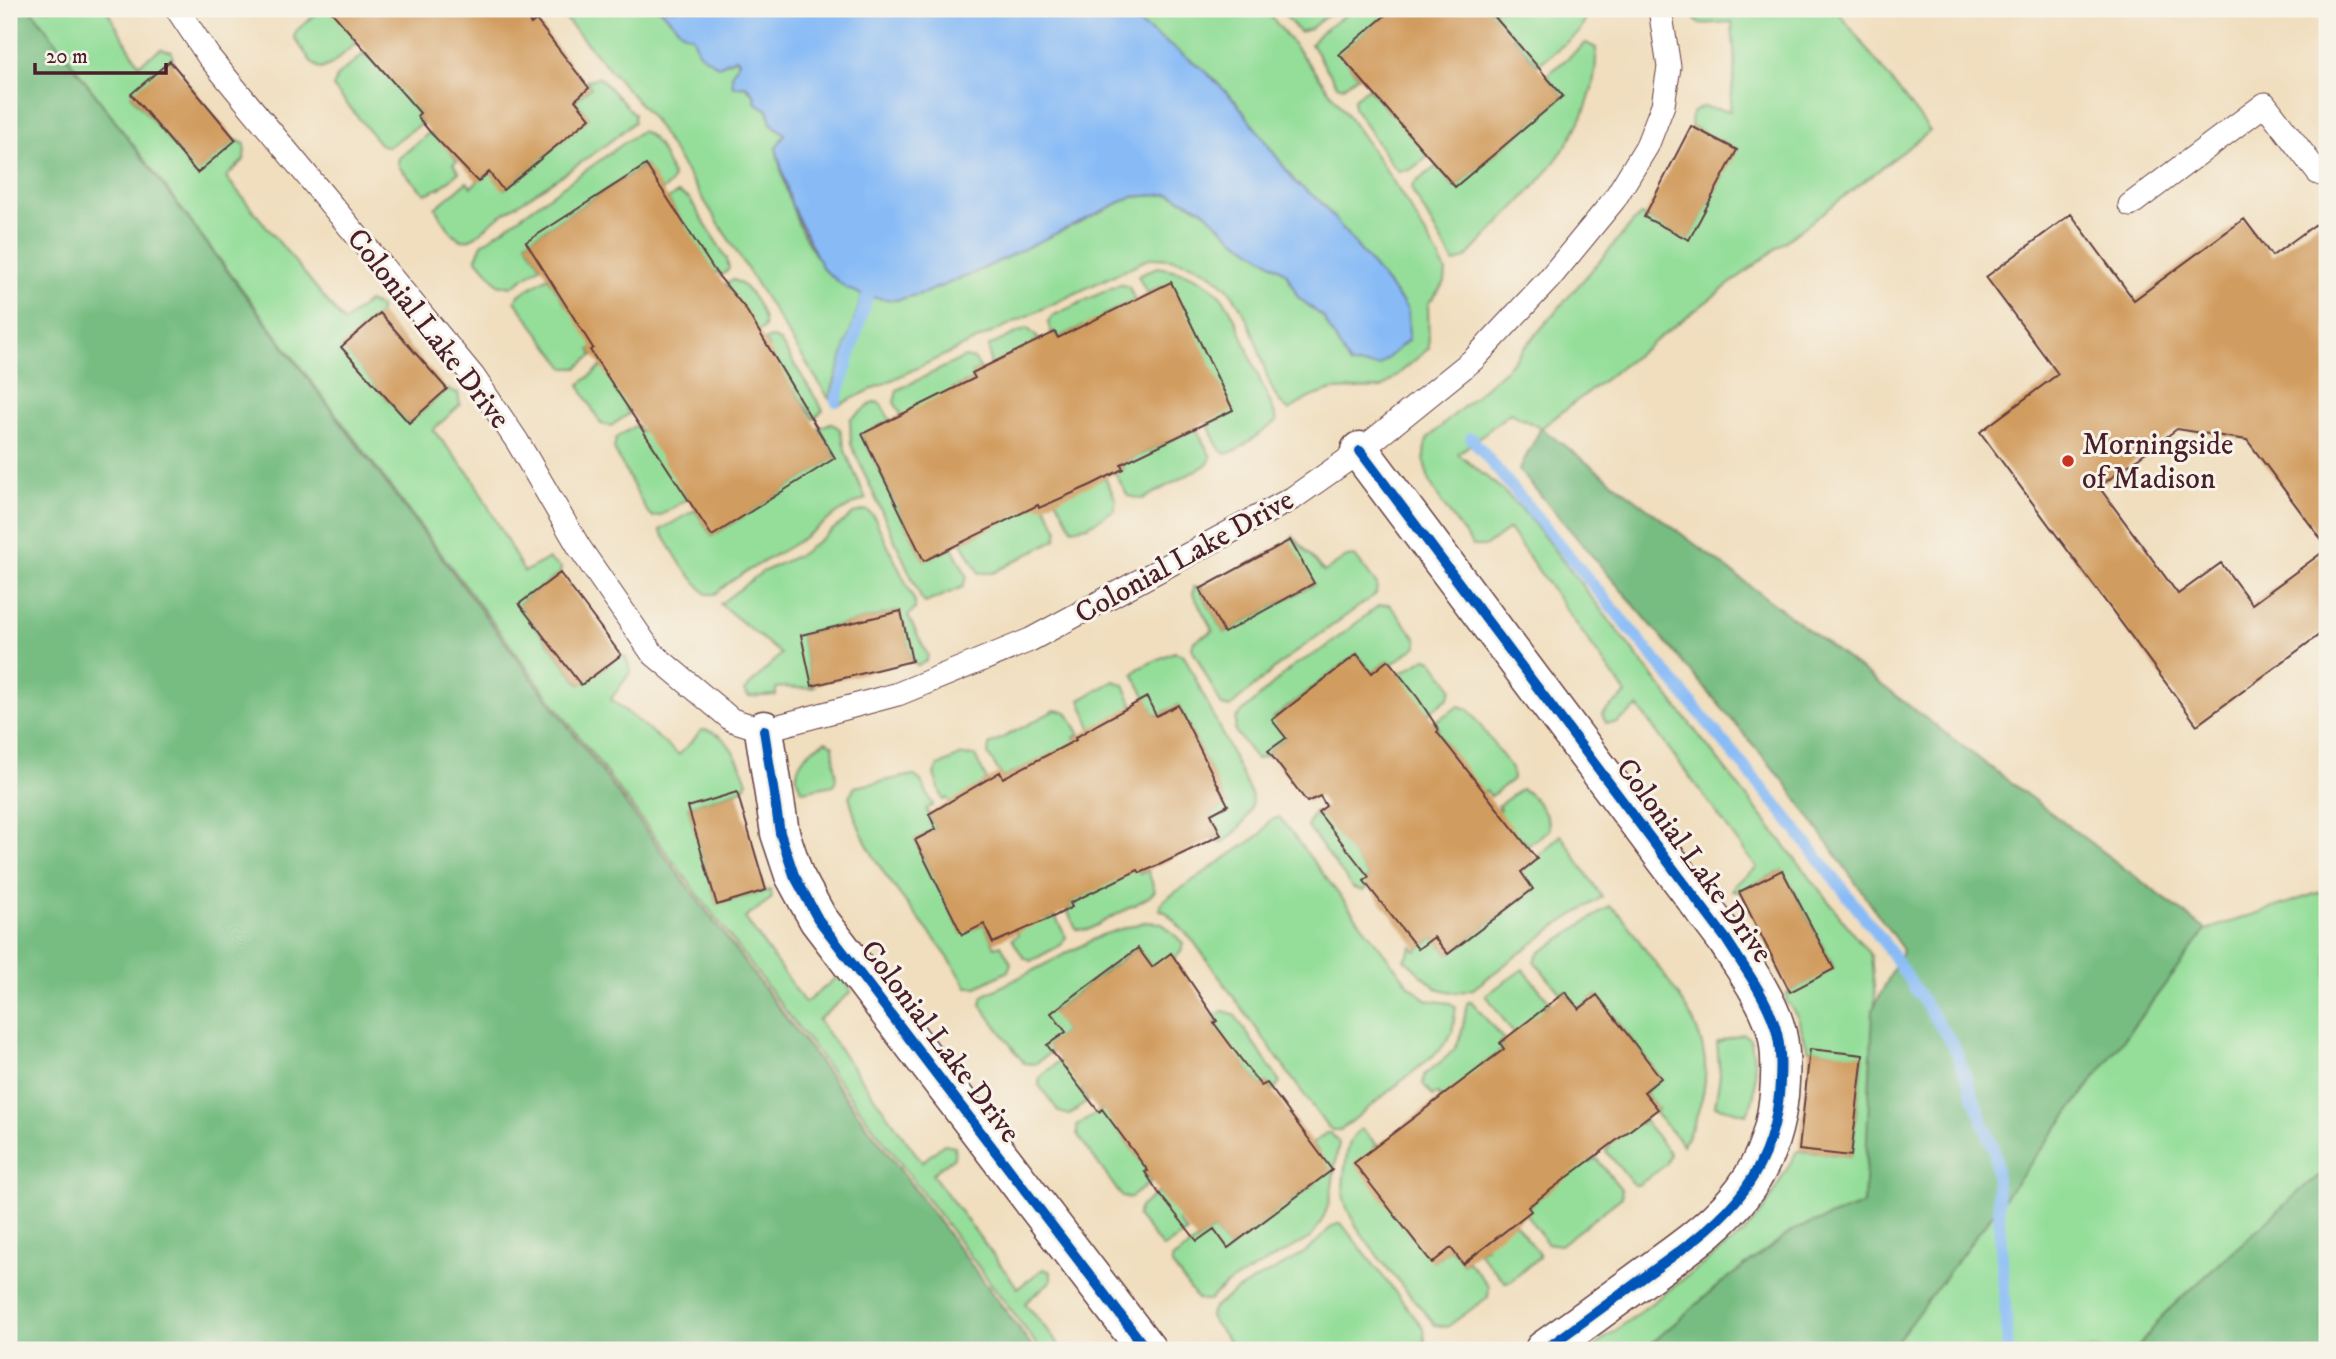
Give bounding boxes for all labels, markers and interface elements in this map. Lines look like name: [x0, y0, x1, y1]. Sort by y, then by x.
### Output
scale bar: [35, 32, 166, 76]
text: 20 m: [46, 44, 88, 70]
street label: Colonial Lake Drive: [338, 221, 518, 437]
place label: Morningside of Madison: [2082, 427, 2233, 498]
marker: Morningside of Madison: [2060, 453, 2076, 469]
street label: Colonial Lake Drive: [1069, 482, 1300, 633]
street label: Colonial Lake Drive: [1607, 751, 1781, 971]
street label: Colonial Lake Drive: [852, 933, 1028, 1151]

